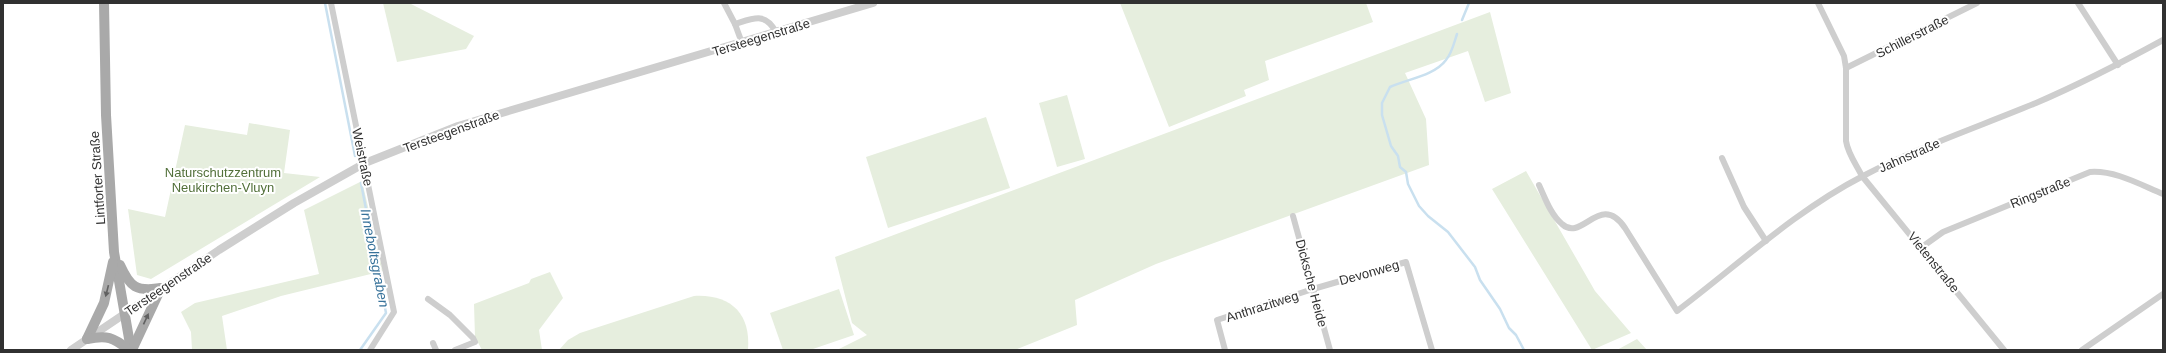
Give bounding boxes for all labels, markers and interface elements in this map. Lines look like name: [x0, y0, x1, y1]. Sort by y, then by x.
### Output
street label: Schillerstraße: [1873, 12, 1951, 61]
street label: Tersteegenstraße: [711, 16, 812, 59]
street label: Tersteegenstraße: [401, 107, 501, 156]
street label: Weistraße: [349, 127, 376, 188]
street label: Lintforter Straße: [87, 131, 108, 225]
street label: Jahnstraße: [1876, 135, 1942, 176]
park label: Naturschutzzentrum Neukirchen-Vluyn: [165, 165, 281, 195]
street label: Ringstraße: [2008, 174, 2072, 211]
water label: Inneboltsgraben: [358, 207, 392, 309]
street label: Vietenstraße: [1905, 229, 1963, 296]
street label: Dicksche Heide: [1293, 238, 1330, 329]
street label: Tersteegenstraße: [122, 250, 214, 319]
street label: Devonweg: [1338, 257, 1401, 288]
one-way arrow: [104, 284, 110, 297]
street label: Anthrazitweg: [1224, 288, 1300, 325]
one-way arrow: [143, 313, 149, 325]

